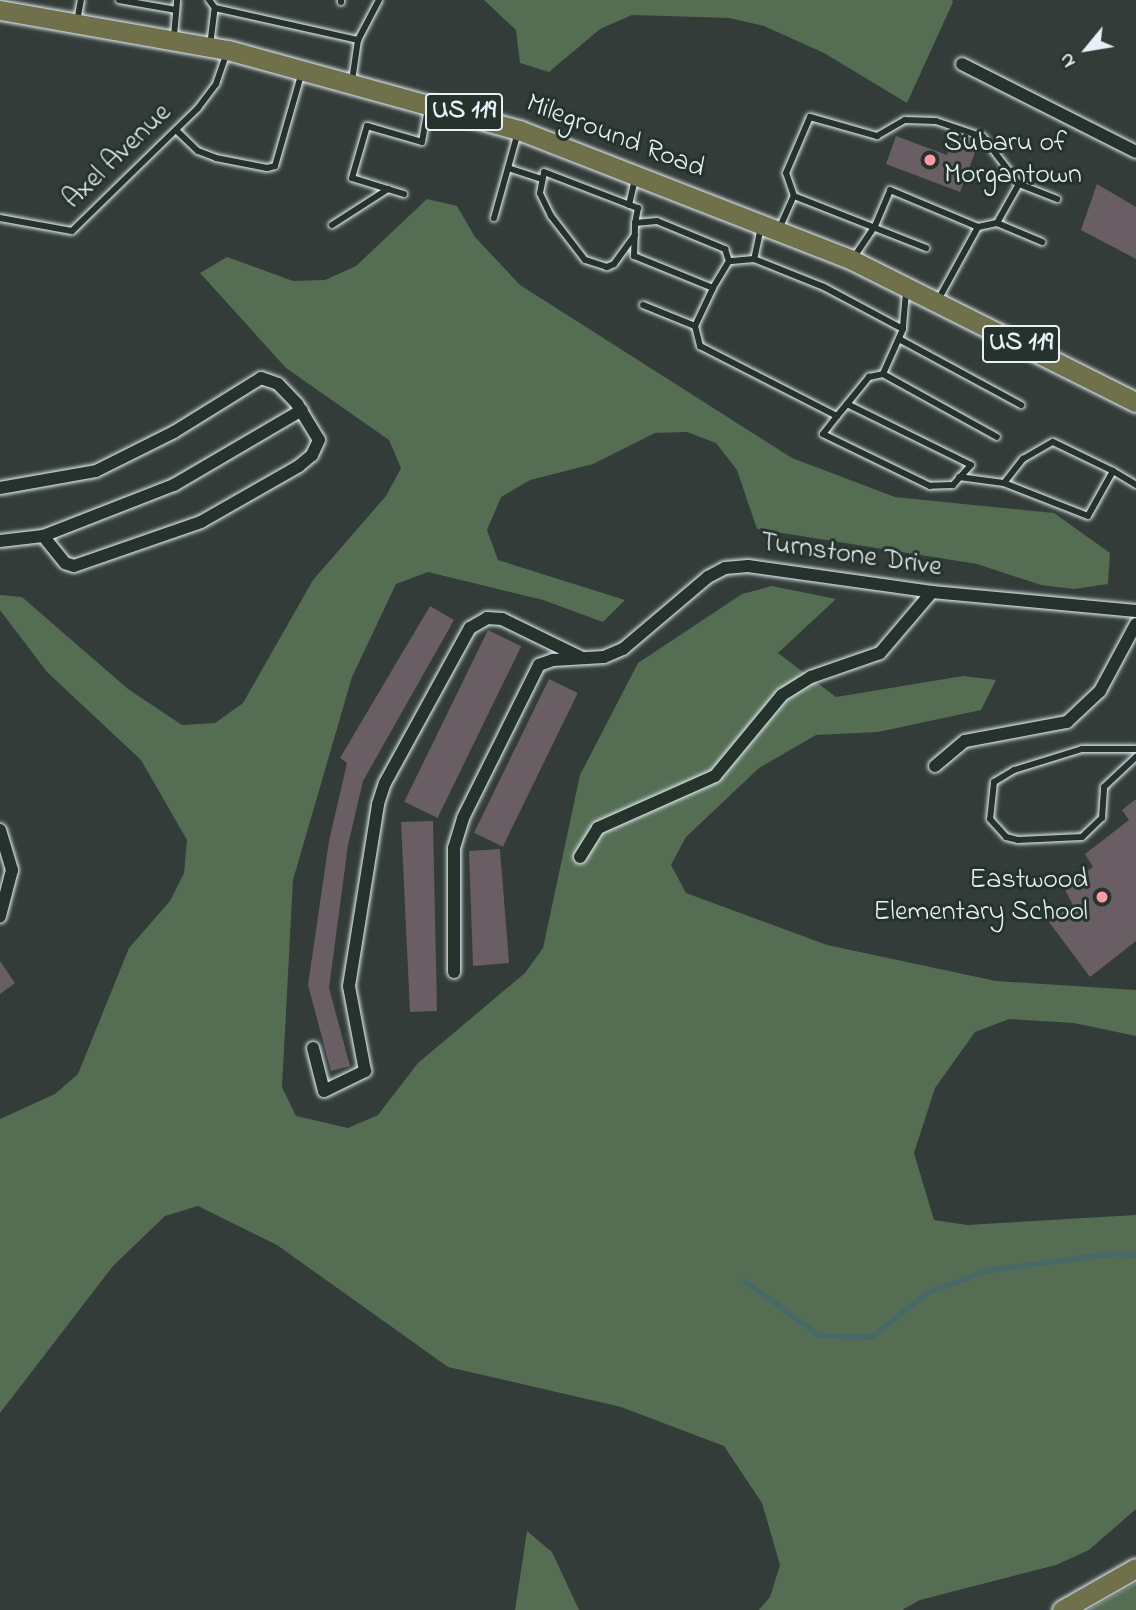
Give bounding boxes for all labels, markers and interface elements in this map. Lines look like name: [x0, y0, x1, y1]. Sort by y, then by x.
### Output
north arrow: [1052, 14, 1122, 84]
text: N: [1053, 47, 1083, 72]
street label: Mileground Road: [521, 88, 709, 186]
road number: US 119: [424, 90, 504, 134]
street label: Axel Avenue: [57, 97, 179, 217]
place label: Subaru of Morgantown: [944, 127, 1082, 193]
marker: Subaru of Morgantown: [922, 152, 938, 168]
road number: US 119: [981, 322, 1061, 366]
street label: Turnstone Drive: [758, 527, 944, 585]
place label: Eastwood Elementary School: [873, 864, 1088, 930]
marker: Eastwood Elementary School: [1094, 889, 1110, 905]

